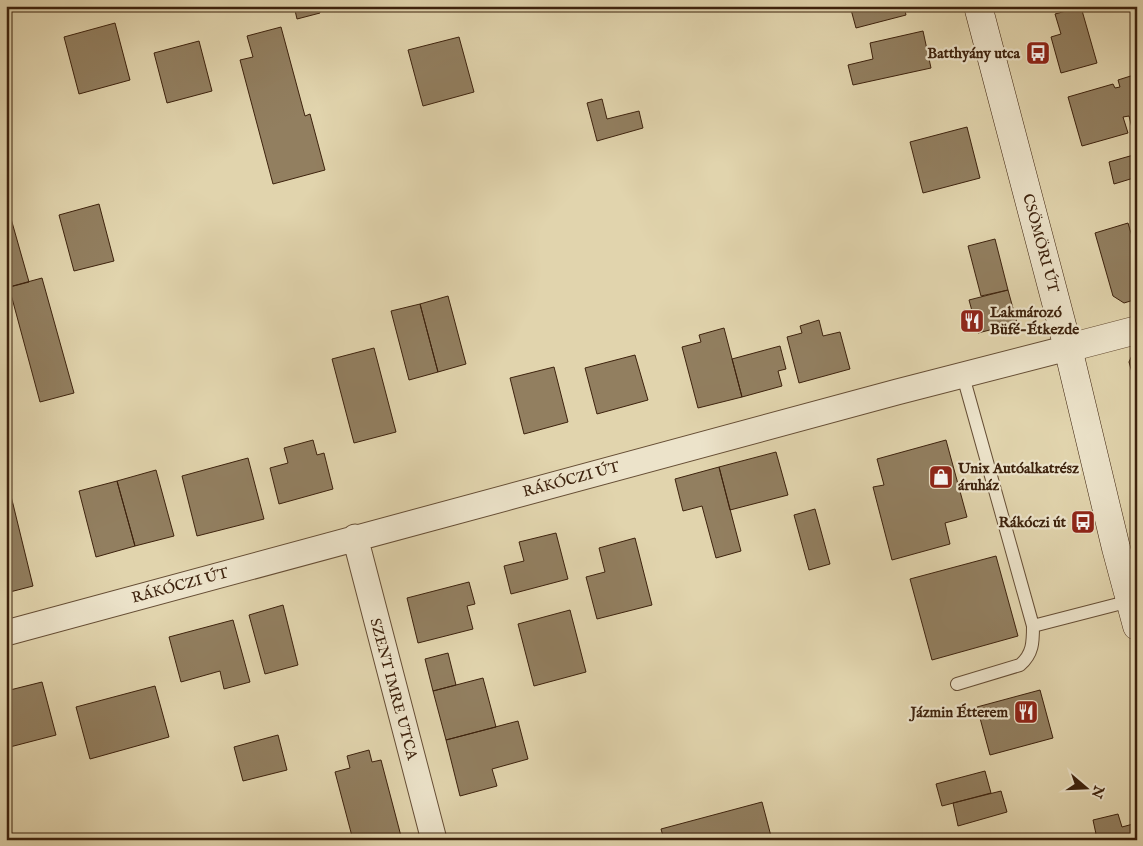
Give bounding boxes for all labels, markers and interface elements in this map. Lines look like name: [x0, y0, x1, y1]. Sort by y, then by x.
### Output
bus stop icon: Batthyány utca: [1025, 40, 1051, 66]
place label: Batthyány utca: [927, 44, 1021, 63]
street label: CSÖMÖRI ÚT: [1018, 192, 1063, 295]
place label: Lakmározó Büfé-Étkezde: [990, 303, 1079, 339]
restaurant icon: Lakmározó Büfé-Étkezde: [959, 308, 985, 334]
street label: RÁKÓCZI ÚT: [521, 457, 622, 502]
place label: Unix Autóalkatrész áruház: [957, 459, 1079, 495]
shop icon: Unix Autóalkatrész áruház: [928, 464, 954, 490]
bus stop icon: Rákóczi út: [1070, 509, 1096, 535]
place label: Rákóczi út: [999, 513, 1067, 532]
street label: RÁKÓCZI ÚT: [130, 563, 231, 608]
street label: SZENT IMRE UTCA: [365, 616, 422, 763]
restaurant icon: Jázmin Étterem: [1013, 699, 1039, 725]
place label: Jázmin Étterem: [908, 703, 1008, 722]
north arrow: [1060, 764, 1110, 814]
text: N: [1087, 782, 1108, 801]

